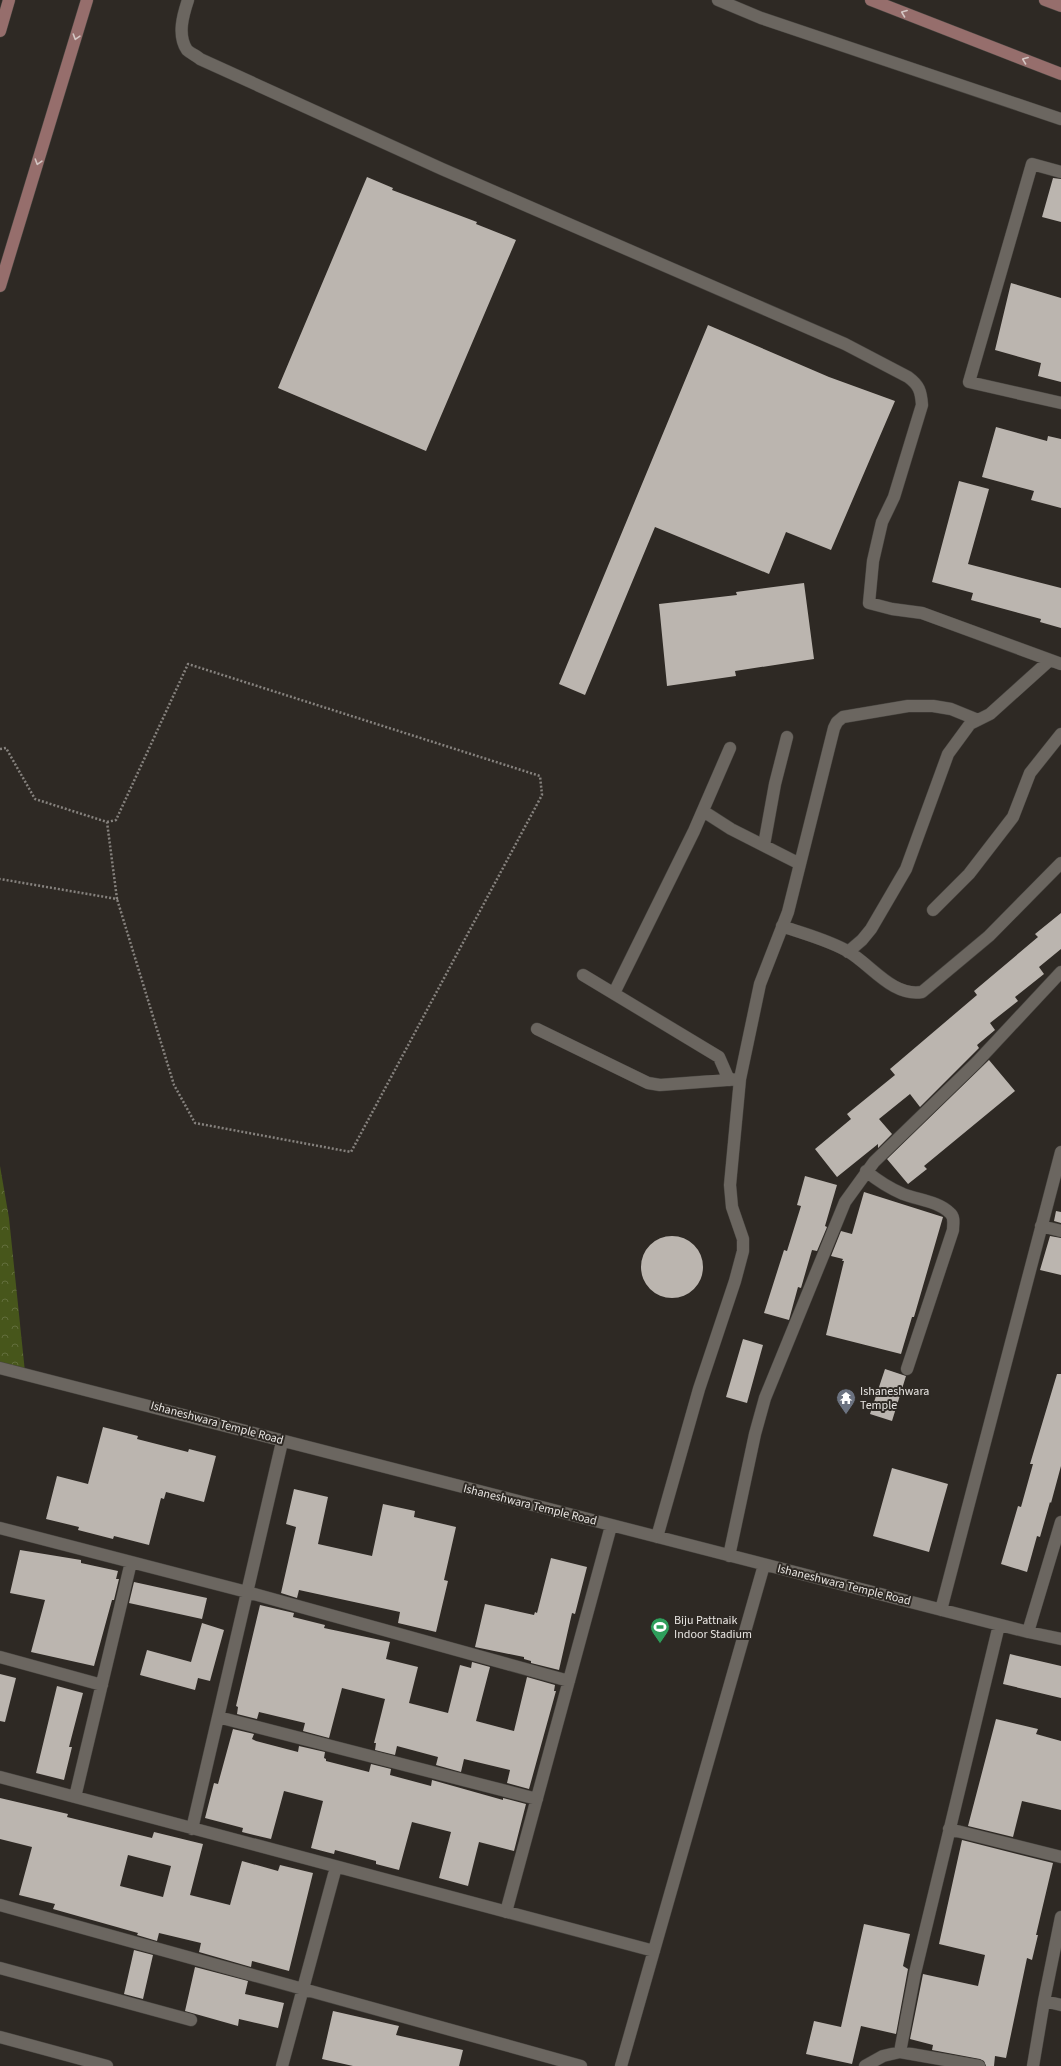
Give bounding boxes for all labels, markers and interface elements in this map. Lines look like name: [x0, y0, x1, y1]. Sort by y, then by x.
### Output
one-way arrow: [900, 9, 907, 17]
one-way arrow: [72, 34, 81, 41]
one-way arrow: [1021, 57, 1029, 65]
one-way arrow: [34, 158, 43, 165]
place label: Ishaneshwara Temple: [860, 1383, 929, 1414]
temple icon: Ishaneshwara Temple: [835, 1387, 857, 1415]
street label: Ishaneshwara Temple Road: [149, 1397, 285, 1449]
street label: Ishaneshwara Temple Road: [461, 1480, 599, 1530]
street label: Ishaneshwara Temple Road: [775, 1560, 913, 1610]
place label: Biju Pattnaik Indoor Stadium: [674, 1612, 752, 1643]
sports icon: Biju Pattnaik Indoor Stadium: [649, 1616, 671, 1644]

